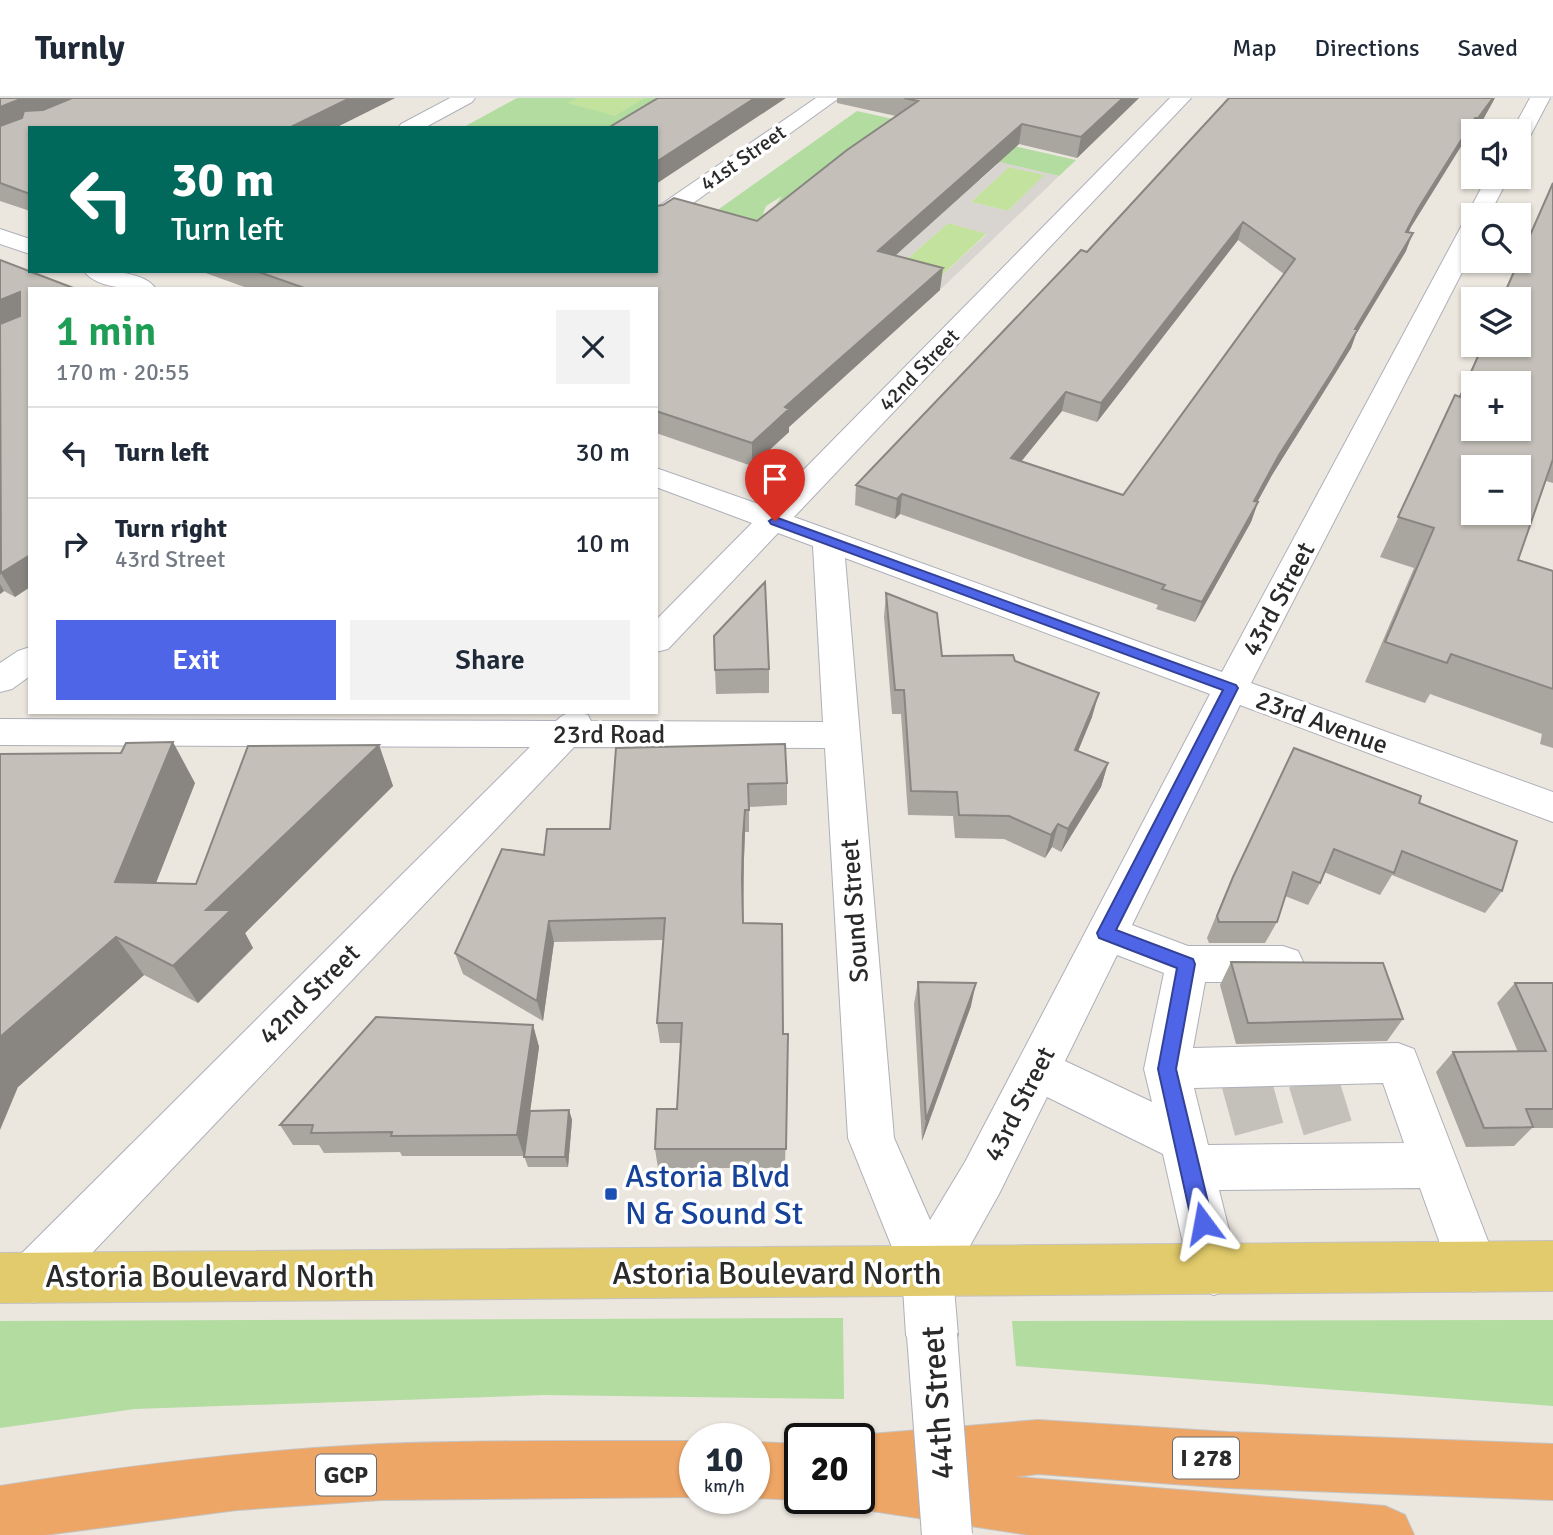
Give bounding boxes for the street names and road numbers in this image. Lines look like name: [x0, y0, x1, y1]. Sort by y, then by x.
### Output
street label: 41st Street: [695, 119, 791, 197]
street label: 42nd Street: [873, 323, 965, 417]
street label: 43rd Street: [1235, 537, 1322, 662]
street label: 23rd Avenue: [1251, 684, 1392, 762]
street label: 23rd Road: [553, 719, 665, 751]
street label: Sound Street: [834, 838, 876, 984]
street label: 42nd Street: [253, 938, 367, 1052]
street label: 43rd Street: [977, 1042, 1062, 1167]
street label: Astoria Boulevard North: [612, 1254, 942, 1293]
street label: Astoria Boulevard North: [45, 1257, 375, 1296]
street label: 44th Street: [913, 1325, 962, 1481]
road number: I 278: [1173, 1438, 1239, 1478]
road number: GCP: [316, 1455, 376, 1496]

